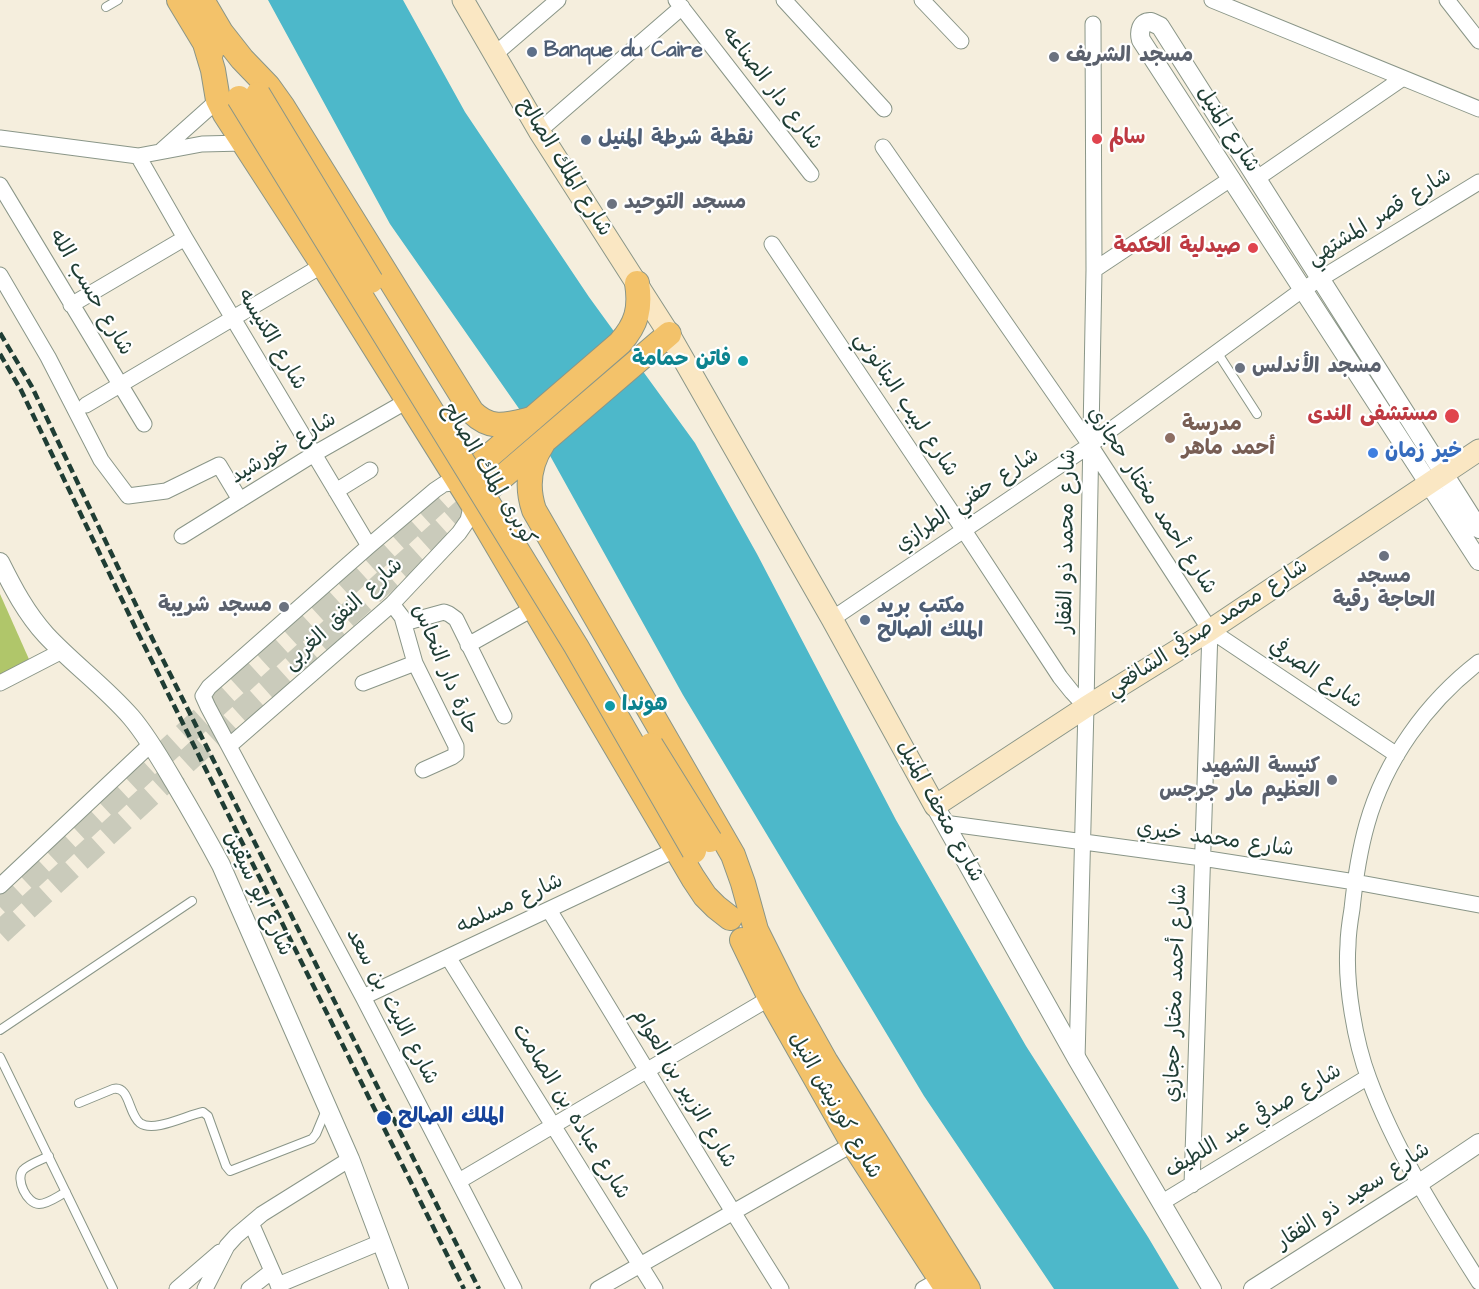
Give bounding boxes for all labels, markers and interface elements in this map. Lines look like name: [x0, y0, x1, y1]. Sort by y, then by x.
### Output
street label: شارع دار الصناعه: [715, 22, 827, 156]
place label: Banque du Caire: [544, 39, 703, 65]
place label: مسجد الشريف: [1066, 44, 1193, 70]
marker: Banque du Caire: [525, 45, 539, 59]
marker: مسجد الشريف: [1047, 50, 1061, 64]
street label: شارع المنيل: [1190, 82, 1264, 178]
street label: شارع الملك الصالح: [511, 94, 617, 242]
place label: سالم: [1109, 126, 1145, 152]
place label: نقطة شرطة المنيل: [598, 127, 753, 153]
marker: سالم: [1090, 132, 1104, 146]
marker: نقطة شرطة المنيل: [579, 133, 593, 147]
street label: شارع قصر المشتهي: [1303, 164, 1457, 272]
place label: مسجد التوحيد: [624, 191, 746, 217]
marker: مسجد التوحيد: [605, 197, 619, 211]
street label: شارع حسب الله: [42, 225, 138, 361]
place label: صيدلية الحكمة: [1114, 235, 1241, 261]
marker: صيدلية الحكمة: [1246, 241, 1260, 255]
street label: شارع الكنيسه: [231, 285, 311, 395]
street label: شارع لبيب البتانوني: [847, 328, 963, 482]
place label: فاتن حمامة: [632, 348, 731, 374]
marker: فاتن حمامة: [736, 354, 750, 368]
place label: مسجد الأندلس: [1252, 355, 1382, 381]
marker: مسجد الأندلس: [1233, 361, 1247, 375]
street label: كوبرى الملك الصالح: [435, 399, 541, 551]
street label: شارع أحمد مختار حجازي: [1081, 402, 1221, 600]
place label: مستشفى الندى: [1307, 403, 1438, 429]
marker: مستشفى الندى: [1443, 407, 1461, 425]
street label: شارع خورشيد: [227, 408, 341, 490]
place label: مدرسة أحمد ماهر: [1182, 413, 1275, 463]
marker: مدرسة أحمد ماهر: [1163, 431, 1177, 445]
place label: خير زمان: [1385, 440, 1462, 466]
street label: شارع حفني الطرازي: [891, 444, 1045, 558]
marker: خير زمان: [1366, 446, 1380, 460]
street label: شارع محمد ذو الفقار: [1054, 449, 1082, 633]
marker: مسجد الحاجة رقية: [1377, 549, 1391, 563]
street label: شارع النفق الغربى: [279, 553, 409, 677]
street label: شارع محمد صدقي الشافعي: [1103, 555, 1313, 703]
place label: مسجد الحاجة رقية: [1333, 565, 1435, 615]
place label: مسجد شريبة: [158, 594, 272, 620]
place label: مكتب بريد الملك الصالح: [877, 595, 983, 645]
marker: مسجد شريبة: [277, 600, 291, 614]
street label: حارة دار النحاس: [405, 601, 483, 739]
marker: مكتب بريد الملك الصالح: [858, 613, 872, 627]
street label: شارع الصرفي: [1263, 635, 1367, 715]
place label: هوندا: [622, 693, 668, 719]
marker: هوندا: [603, 699, 617, 713]
street label: شارع متحف المنيل: [890, 737, 988, 887]
place label: كنيسة الشهيد العظيم مار جرجس: [1159, 755, 1320, 805]
marker: كنيسة الشهيد العظيم مار جرجس: [1325, 773, 1339, 787]
street label: شارع محمد خيري: [1135, 817, 1295, 863]
street label: شارع ابو سيفين: [217, 827, 297, 961]
street label: شارع مسلمه: [453, 869, 567, 941]
street label: شارع أحمد مختار حجازي: [1161, 883, 1193, 1103]
street label: شارع الليث بن سعد: [339, 925, 443, 1089]
street label: شارع الزبير بن العوام: [625, 1004, 741, 1174]
street label: شارع عباده بن الصامت: [506, 1019, 634, 1205]
street label: شارع كورنيش النيل: [782, 1028, 886, 1184]
street label: شارع صدقي عبد اللطيف: [1161, 1059, 1347, 1185]
place label: الملك الصالح: [398, 1105, 504, 1131]
marker: الملك الصالح: [375, 1109, 393, 1127]
street label: شارع سعيد ذو الفقار: [1273, 1138, 1435, 1256]

